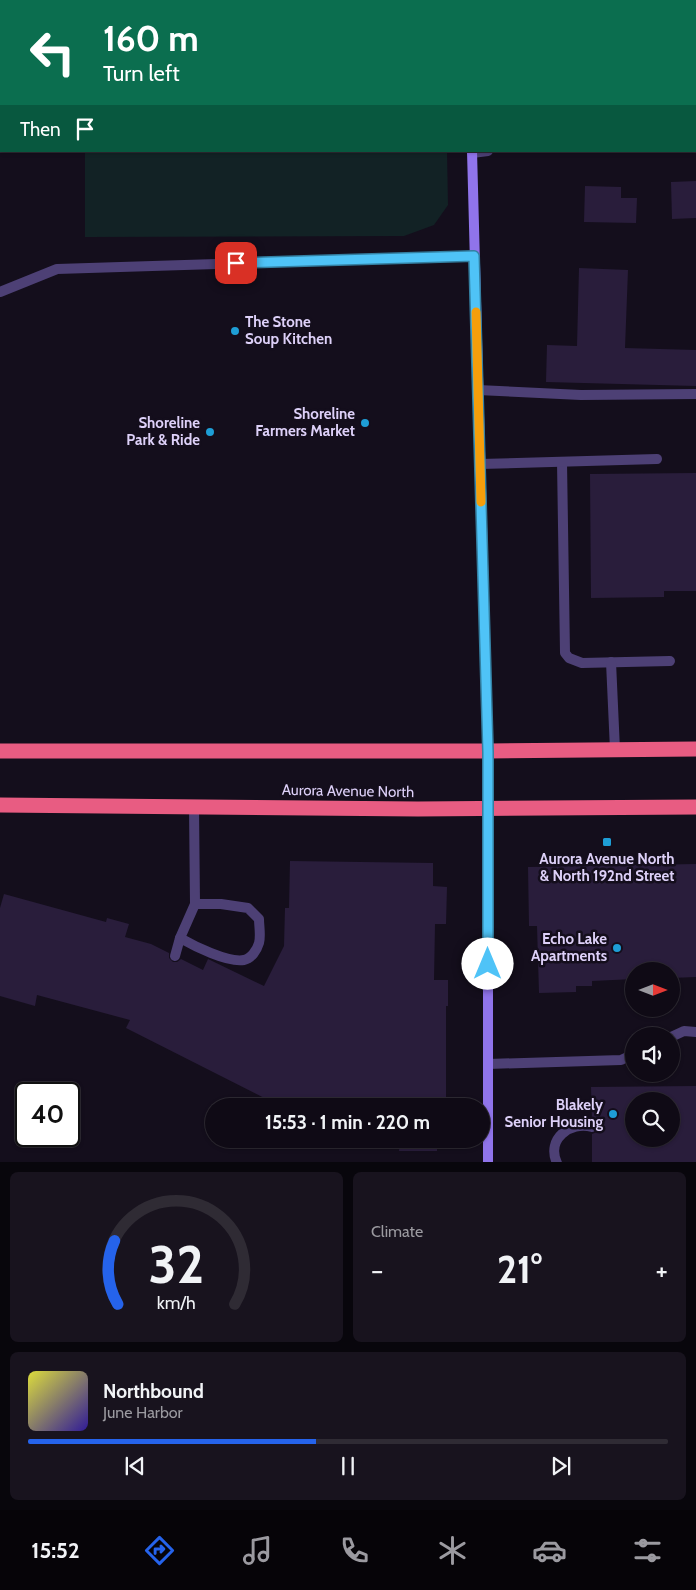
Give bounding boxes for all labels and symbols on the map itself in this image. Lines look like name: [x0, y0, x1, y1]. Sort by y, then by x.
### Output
pin: [215, 242, 257, 284]
place label: The Stone Soup Kitchen: [245, 313, 332, 348]
marker: The Stone Soup Kitchen: [229, 325, 241, 337]
place label: Shoreline Farmers Market: [255, 405, 355, 440]
place label: Shoreline Park & Ride: [126, 414, 200, 449]
marker: Shoreline Farmers Market: [359, 417, 371, 429]
marker: Shoreline Park & Ride: [204, 426, 216, 438]
street label: Aurora Avenue North: [282, 781, 414, 801]
marker: Aurora Avenue North & North 192nd Street: [601, 836, 613, 848]
place label: Aurora Avenue North & North 192nd Street: [539, 850, 675, 885]
place label: Echo Lake Apartments: [531, 930, 607, 965]
position arrow: [461, 937, 513, 989]
marker: Echo Lake Apartments: [611, 942, 623, 954]
north arrow: [625, 962, 680, 1018]
speed limit sign: 40: [15, 1082, 80, 1147]
place label: Blakely Senior Housing: [505, 1096, 604, 1131]
marker: Blakely Senior Housing: [607, 1108, 619, 1120]

